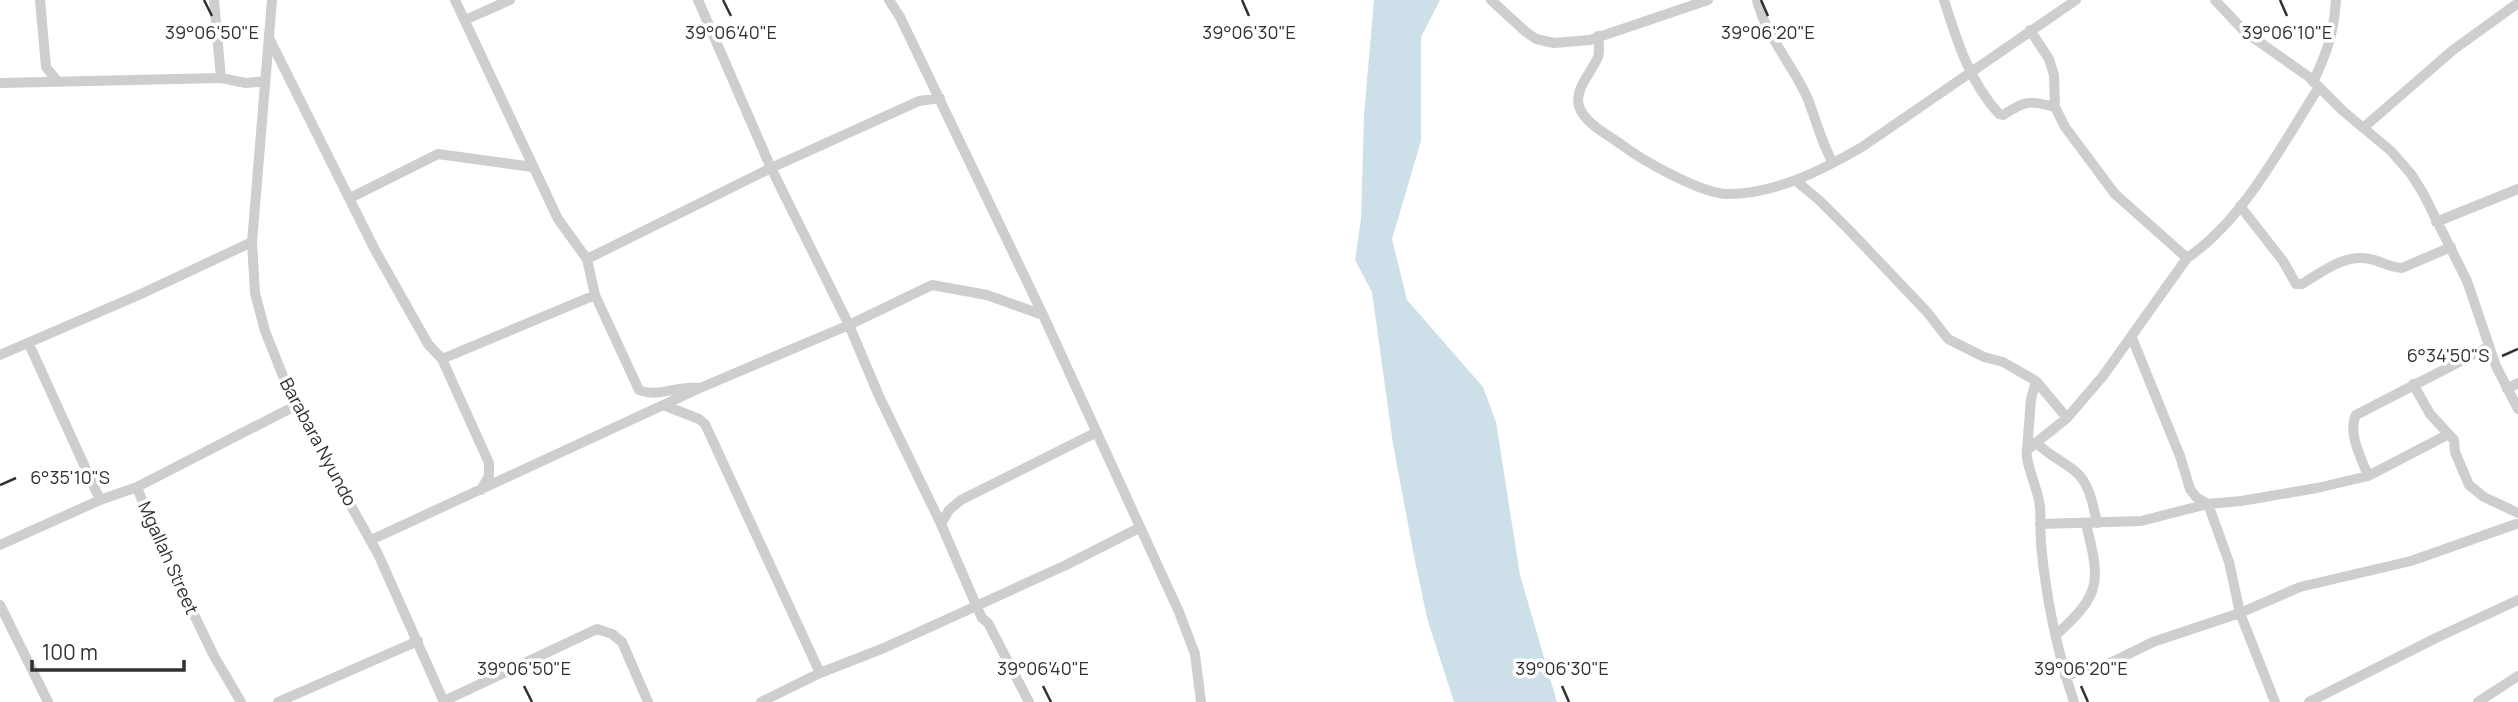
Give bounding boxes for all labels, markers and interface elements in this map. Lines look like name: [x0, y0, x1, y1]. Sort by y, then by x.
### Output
text: 39°06'50"E: [165, 20, 259, 44]
text: 39°06'40"E: [685, 20, 777, 44]
text: 39°06'30"E: [1202, 20, 1296, 44]
text: 39°06'20"E: [1721, 20, 1815, 44]
text: 39°06'10"E: [2242, 20, 2332, 44]
text: 6°34'50"S: [2407, 343, 2489, 367]
street label: Barabara Nyundo: [275, 373, 363, 510]
text: 6°35'10"S: [30, 465, 110, 489]
street label: Mgallah Street: [133, 497, 205, 618]
scale bar: [32, 628, 184, 672]
text: 100 m: [42, 638, 98, 666]
text: 39°06'50"E: [477, 656, 571, 680]
text: 39°06'40"E: [997, 656, 1089, 680]
text: 39°06'30"E: [1515, 656, 1609, 680]
text: 39°06'20"E: [2034, 656, 2128, 680]

